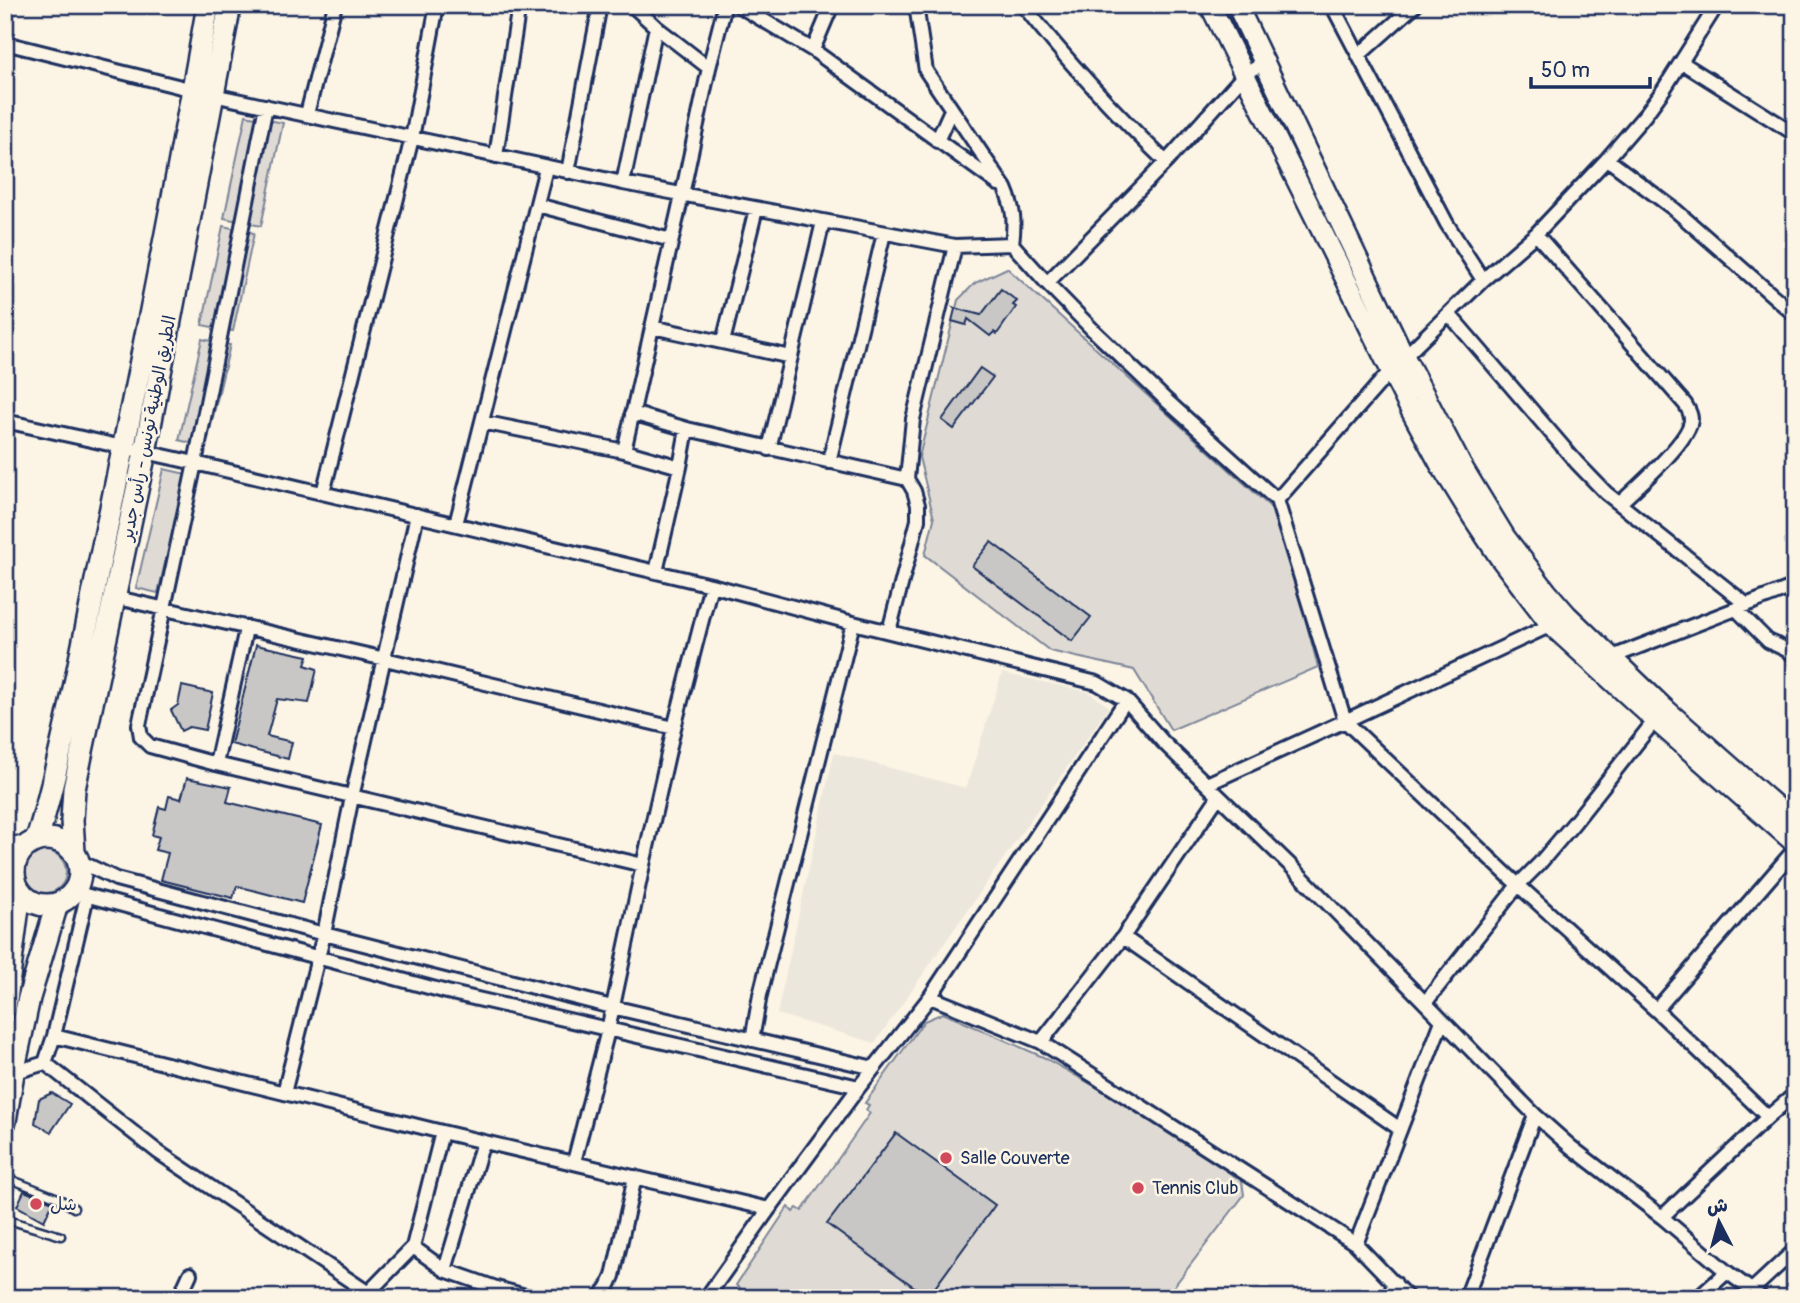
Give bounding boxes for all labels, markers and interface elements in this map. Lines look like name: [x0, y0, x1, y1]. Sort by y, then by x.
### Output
scale bar: [1531, 46, 1650, 90]
text: 50 m: [1541, 57, 1590, 84]
street label: الطريق الوطنية تونس - رأس جدير: [115, 314, 182, 545]
place label: Salle Couverte: [960, 1147, 1070, 1170]
marker: Salle Couverte: [938, 1150, 954, 1166]
place label: Tennis Club: [1152, 1177, 1238, 1200]
marker: Tennis Club: [1130, 1180, 1146, 1196]
north arrow: [1685, 1188, 1755, 1258]
place label: شل: [50, 1193, 77, 1216]
text: ش: [1706, 1193, 1729, 1219]
marker: شل: [28, 1196, 44, 1212]

